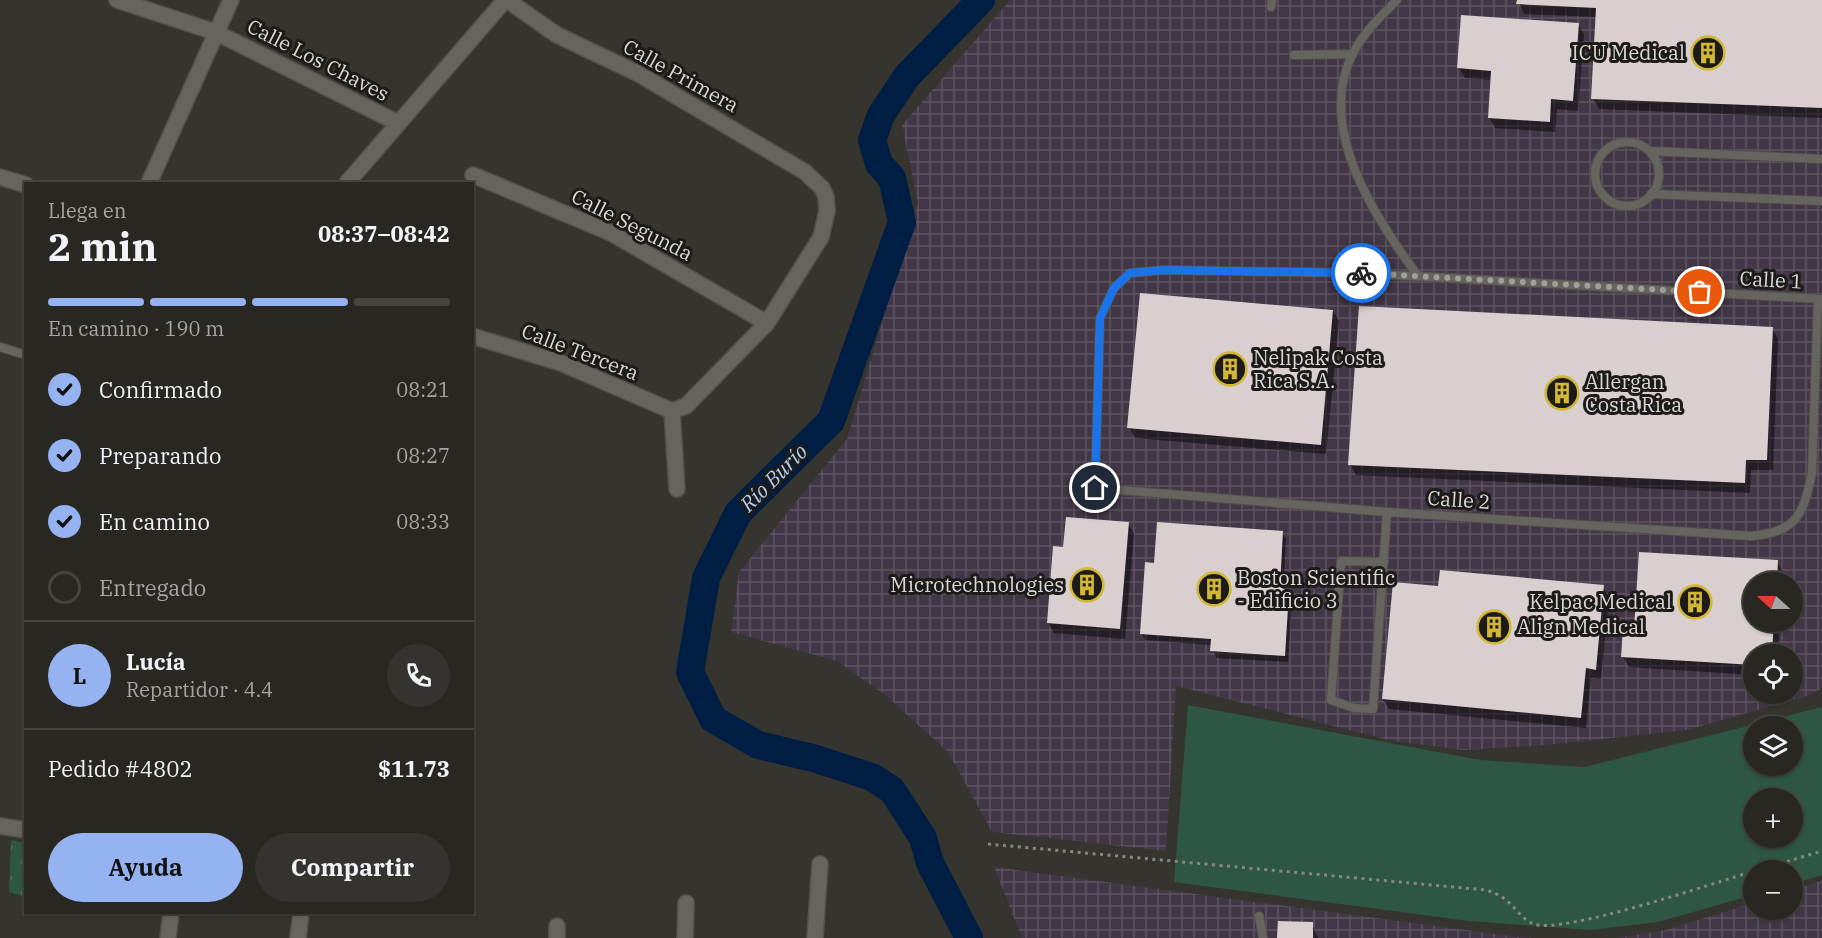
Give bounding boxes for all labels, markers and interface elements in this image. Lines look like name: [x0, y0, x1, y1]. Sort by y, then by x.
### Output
street label: Calle Los Chaves: [243, 12, 394, 107]
street label: Calle Primera: [619, 33, 744, 118]
building icon: ICU Medical: [1690, 35, 1726, 71]
place label: ICU Medical: [1572, 39, 1685, 66]
street label: Calle Segunda: [567, 182, 698, 267]
text: Llega en: [48, 197, 126, 224]
text: 08:37–08:42: [318, 219, 450, 248]
text: 2 min: [48, 221, 157, 272]
courier: [1331, 243, 1391, 303]
icon: bike: [1345, 257, 1378, 290]
street label: Calle 1: [1739, 264, 1803, 295]
pin: [1674, 266, 1725, 317]
icon: bag: [1683, 275, 1716, 308]
text: En camino · 190 m: [48, 315, 224, 342]
street label: Calle Tercera: [518, 317, 643, 386]
place label: Nelipak Costa Rica S.A.: [1253, 344, 1383, 394]
building icon: Nelipak Costa Rica S.A.: [1212, 351, 1248, 387]
place label: Allergan Costa Rica: [1585, 368, 1682, 418]
icon: check: [48, 373, 81, 406]
text: Confirmado: [99, 375, 222, 404]
building icon: Allergan Costa Rica: [1544, 375, 1580, 411]
text: 08:21: [396, 376, 450, 403]
water label: Río Burío: [733, 437, 813, 518]
icon: check: [48, 439, 81, 472]
text: Preparando: [99, 441, 221, 470]
text: 08:27: [396, 442, 450, 469]
pin: [1069, 462, 1120, 513]
icon: home: [1078, 471, 1111, 504]
street label: Calle 2: [1427, 484, 1491, 515]
icon: check: [48, 505, 81, 538]
text: En camino: [99, 507, 210, 536]
text: 08:33: [396, 508, 450, 535]
place label: Boston Scientific - Edificio 3: [1237, 564, 1395, 614]
building icon: Microtechnologies: [1069, 567, 1105, 603]
place label: Microtechnologies: [890, 571, 1064, 598]
building icon: Boston Scientific - Edificio 3: [1196, 571, 1232, 607]
north arrow: [1743, 572, 1803, 632]
map controls: [1743, 572, 1803, 920]
text: Entregado: [99, 573, 206, 602]
building icon: Kelpac Medical: [1677, 584, 1713, 620]
place label: Kelpac Medical: [1529, 588, 1672, 615]
building icon: Align Medical: [1476, 609, 1512, 645]
place label: Align Medical: [1517, 613, 1645, 640]
button: phone: [387, 644, 450, 707]
button: locate: [1743, 644, 1803, 704]
text: Lucía: [126, 647, 186, 676]
text: L: [73, 661, 86, 690]
text: Repartidor · 4.4: [126, 676, 273, 703]
button: layers: [1743, 716, 1803, 776]
text: Pedido #4802: [48, 754, 193, 783]
text: $11.73: [378, 754, 450, 783]
button: +: [1743, 788, 1803, 848]
button: Ayuda: [48, 833, 243, 902]
button: Compartir: [255, 833, 450, 902]
button: −: [1743, 860, 1803, 920]

